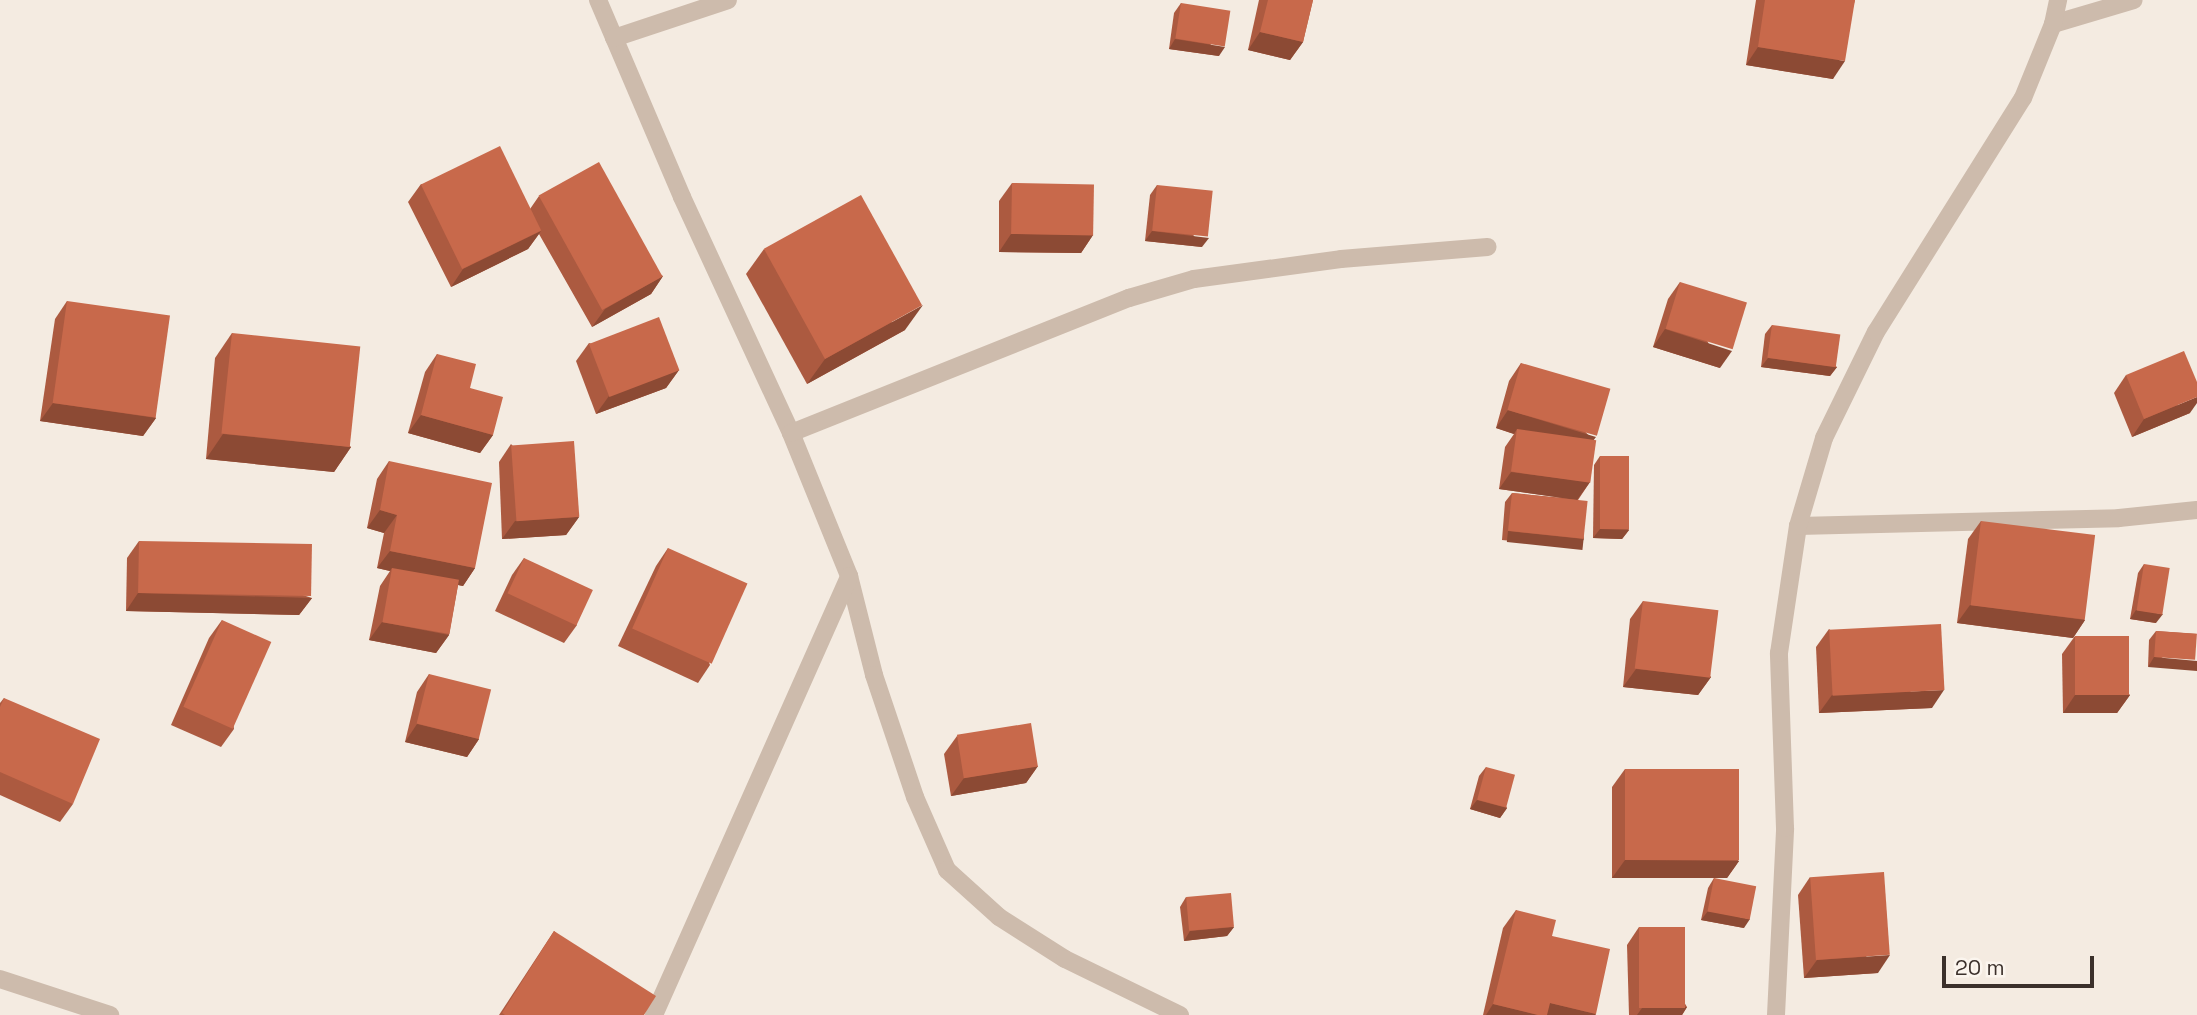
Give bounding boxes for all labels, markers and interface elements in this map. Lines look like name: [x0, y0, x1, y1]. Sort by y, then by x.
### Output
scale bar: [1945, 942, 2097, 986]
text: 20 m: [1955, 954, 2005, 981]

